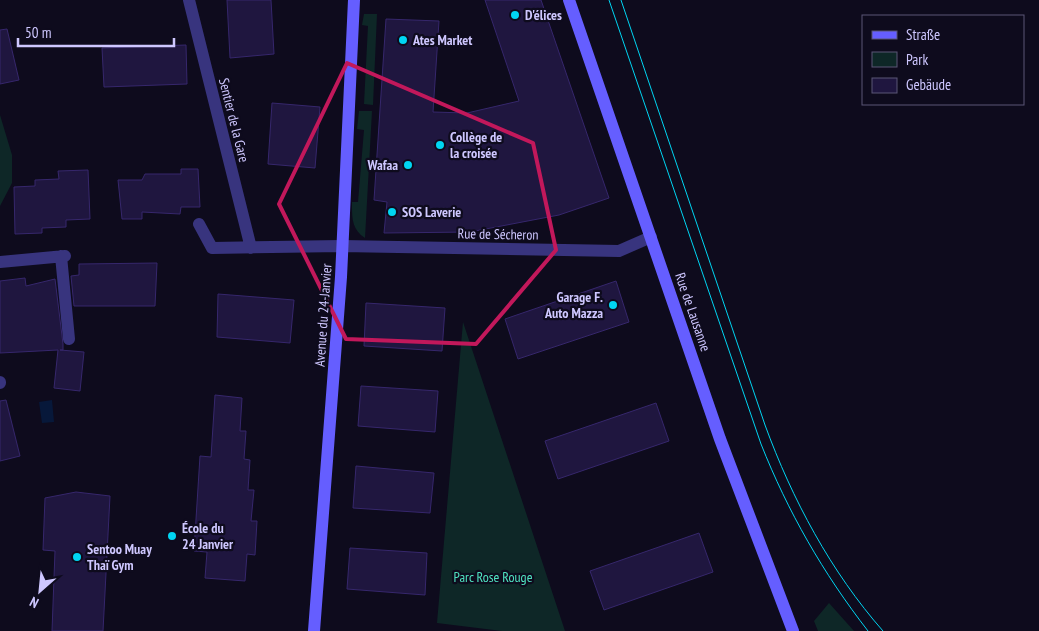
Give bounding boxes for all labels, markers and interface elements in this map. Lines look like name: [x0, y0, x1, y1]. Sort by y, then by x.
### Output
place label: D'élices: [525, 6, 562, 24]
marker: D'élices: [509, 9, 521, 21]
scale bar: [18, 15, 174, 47]
legend: [862, 15, 1024, 105]
text: 50 m: [25, 23, 51, 42]
text: Straße: [906, 25, 940, 44]
place label: Ates Market: [412, 31, 472, 49]
marker: Ates Market: [397, 34, 409, 46]
text: Park: [906, 50, 928, 69]
text: Gebäude: [906, 75, 951, 94]
street label: Sentier de la Gare: [215, 76, 253, 164]
place label: Collège de la croisée: [450, 128, 502, 162]
marker: Collège de la croisée: [434, 139, 446, 151]
place label: Wafaa: [366, 156, 398, 174]
marker: Wafaa: [402, 159, 414, 171]
place label: SOS Laverie: [402, 203, 461, 221]
marker: SOS Laverie: [386, 206, 398, 218]
street label: Rue de Sécheron: [457, 224, 539, 244]
street label: Avenue du 24-Janvier: [310, 263, 336, 367]
street label: Rue de Lausanne: [671, 270, 715, 354]
place label: Garage F. Auto Mazza: [544, 288, 603, 322]
marker: Garage F. Auto Mazza: [607, 299, 619, 311]
place label: École du 24 Janvier: [182, 519, 234, 553]
marker: École du 24 Janvier: [166, 530, 178, 542]
place label: Sentoo Muay Thaï Gym: [87, 540, 152, 574]
marker: Sentoo Muay Thaï Gym: [71, 551, 83, 563]
north arrow: [15, 566, 65, 616]
park label: Parc Rose Rouge: [454, 568, 533, 586]
text: N: [27, 593, 42, 612]

